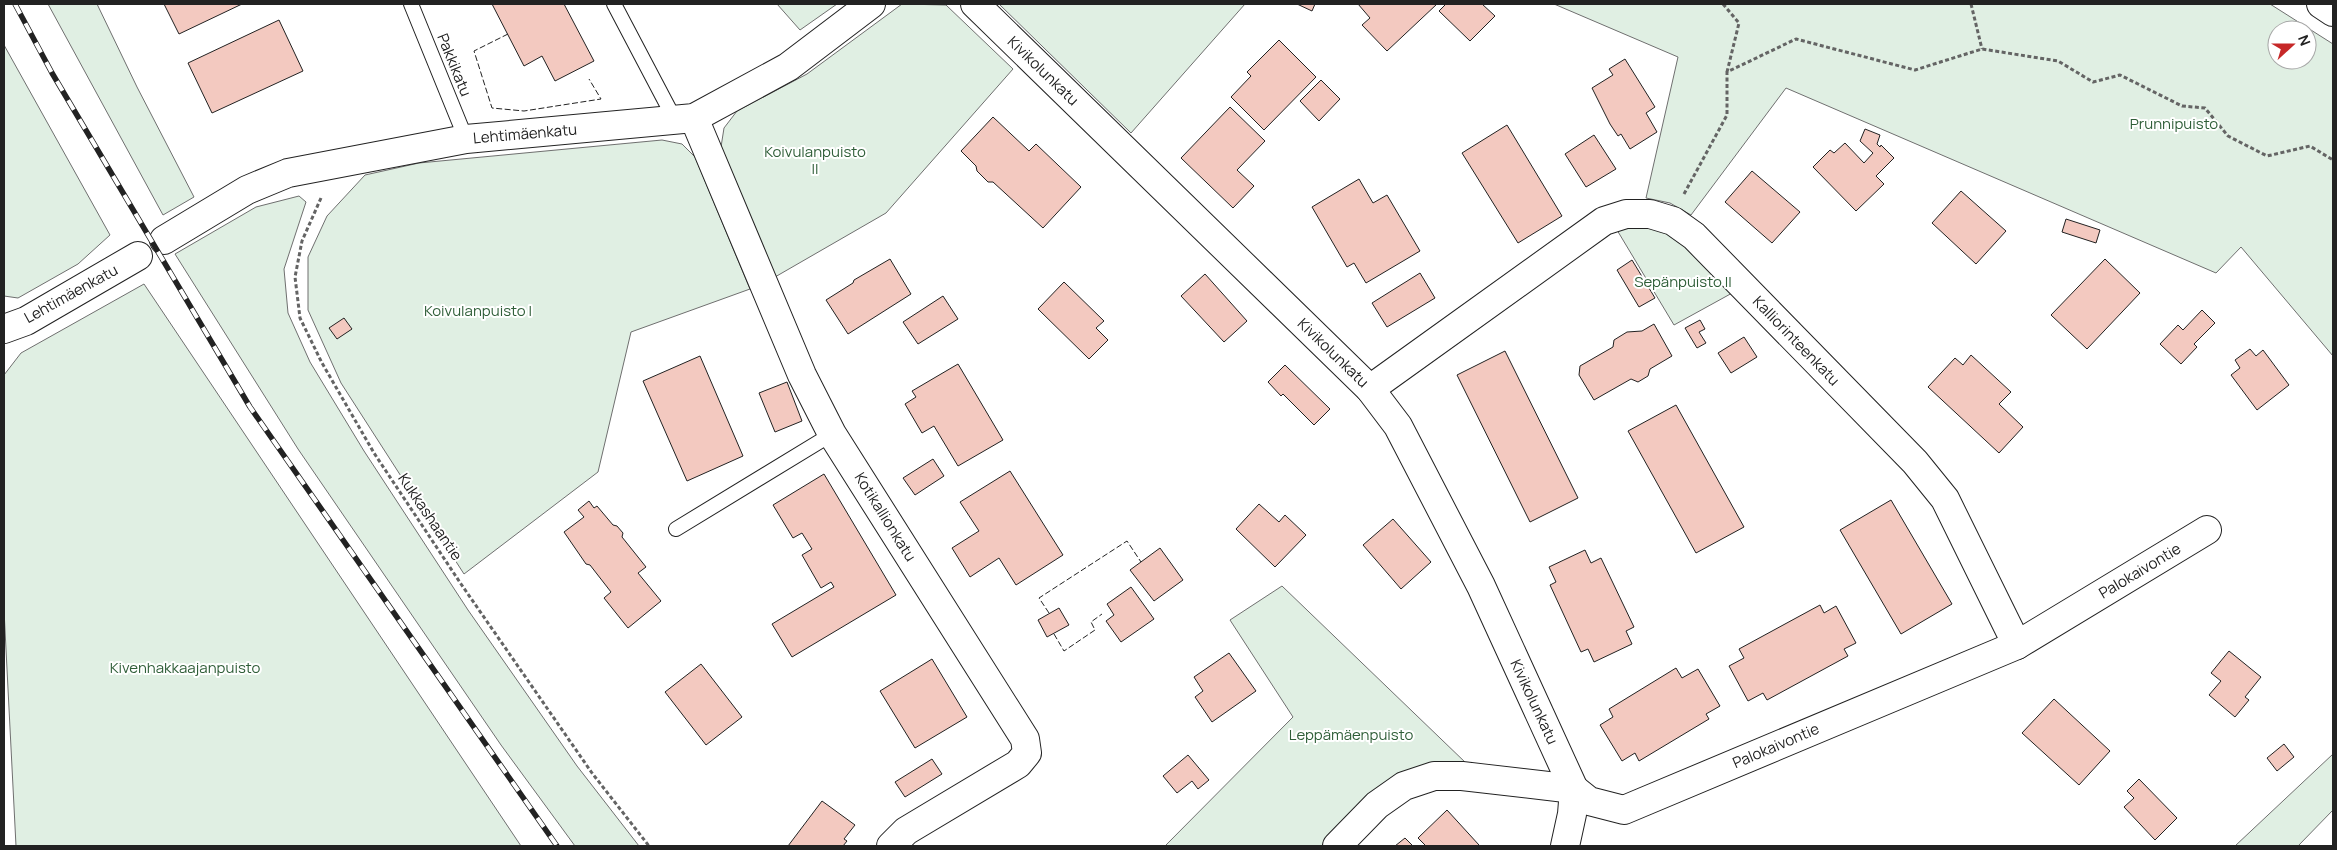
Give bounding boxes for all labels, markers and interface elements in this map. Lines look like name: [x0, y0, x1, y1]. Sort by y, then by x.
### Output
north arrow: [2267, 20, 2317, 70]
street label: Pakkikatu: [432, 30, 477, 99]
street label: Kivikolunkatu: [1003, 31, 1084, 110]
text: N: [2294, 32, 2315, 48]
park label: Prunnipuisto: [2130, 113, 2218, 134]
street label: Lehtimäenkatu: [472, 119, 578, 148]
park label: Koivulanpuisto II: [764, 141, 866, 179]
street label: Lehtimäenkatu: [20, 259, 121, 328]
park label: Sepänpuisto II: [1634, 271, 1732, 292]
street label: Kalliorinteenkatu: [1748, 291, 1845, 390]
park label: Koivulanpuisto I: [424, 300, 532, 321]
street label: Kivikolunkatu: [1293, 313, 1374, 392]
street label: Kotikallionkatu: [850, 468, 921, 565]
street label: Kukkashaantie: [393, 469, 468, 565]
street label: Palokaivontie: [2095, 538, 2185, 603]
street label: Kivikolunkatu: [1506, 656, 1563, 748]
park label: Kivenhakkaajanpuisto: [110, 657, 260, 678]
street label: Palokaivontie: [1729, 718, 1822, 773]
park label: Leppämäenpuisto: [1289, 724, 1413, 745]

